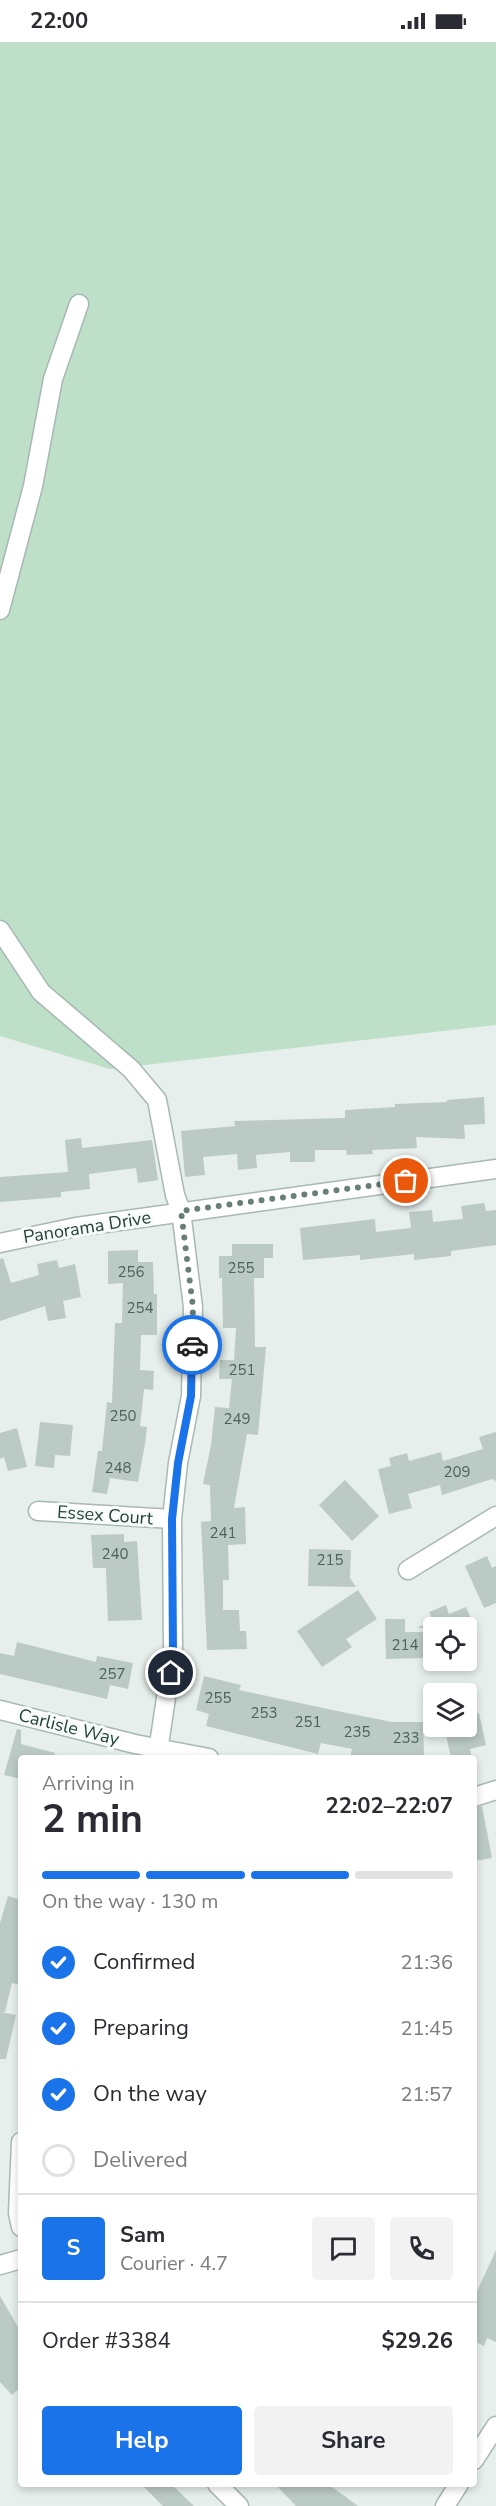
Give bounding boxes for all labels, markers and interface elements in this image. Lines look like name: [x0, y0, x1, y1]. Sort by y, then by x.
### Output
text: 22:00: [30, 6, 88, 36]
pin: [380, 1155, 431, 1206]
icon: bag: [389, 1164, 422, 1197]
street label: Panorama Drive: [21, 1205, 153, 1249]
house number: 255: [227, 1258, 255, 1278]
house number: 256: [117, 1262, 145, 1282]
house number: 254: [126, 1298, 154, 1318]
courier: [162, 1315, 222, 1375]
icon: car: [176, 1329, 209, 1362]
house number: 251: [228, 1360, 256, 1380]
house number: 250: [109, 1406, 137, 1426]
house number: 249: [223, 1409, 251, 1429]
house number: 248: [104, 1458, 132, 1478]
house number: 209: [443, 1462, 471, 1482]
street label: Essex Court: [56, 1500, 154, 1530]
house number: 241: [209, 1523, 237, 1543]
house number: 240: [101, 1544, 129, 1564]
house number: 215: [316, 1550, 344, 1570]
map controls: [423, 1617, 477, 1737]
button: locate: [423, 1617, 477, 1671]
house number: 214: [391, 1635, 419, 1655]
pin: [145, 1647, 196, 1698]
icon: home: [154, 1656, 187, 1689]
house number: 257: [98, 1664, 126, 1684]
button: layers: [423, 1683, 477, 1737]
house number: 255: [204, 1688, 232, 1708]
street label: Carlisle Way: [16, 1703, 123, 1751]
house number: 253: [250, 1703, 278, 1723]
house number: 251: [294, 1712, 322, 1732]
house number: 235: [343, 1722, 371, 1742]
house number: 233: [392, 1728, 420, 1748]
text: Arriving in: [42, 1770, 135, 1797]
text: 22:02–22:07: [325, 1791, 453, 1821]
text: 2 min: [42, 1793, 143, 1846]
text: On the way · 130 m: [42, 1888, 218, 1915]
icon: check: [42, 1946, 75, 1979]
text: Confirmed: [93, 1947, 195, 1977]
text: 21:36: [400, 1949, 453, 1976]
icon: check: [42, 2012, 75, 2045]
text: Preparing: [93, 2013, 189, 2043]
text: 21:45: [400, 2015, 453, 2042]
icon: check: [42, 2078, 75, 2111]
text: On the way: [93, 2079, 207, 2109]
text: 21:57: [400, 2081, 453, 2108]
text: Delivered: [93, 2145, 188, 2175]
button: chat: [312, 2217, 375, 2280]
button: phone: [390, 2217, 453, 2280]
text: Sam: [120, 2220, 165, 2250]
text: S: [67, 2233, 80, 2263]
text: Courier · 4.7: [120, 2250, 228, 2277]
text: Order #3384: [42, 2326, 171, 2356]
text: $29.26: [382, 2326, 453, 2356]
button: Help: [42, 2406, 242, 2475]
button: Share: [254, 2406, 453, 2475]

